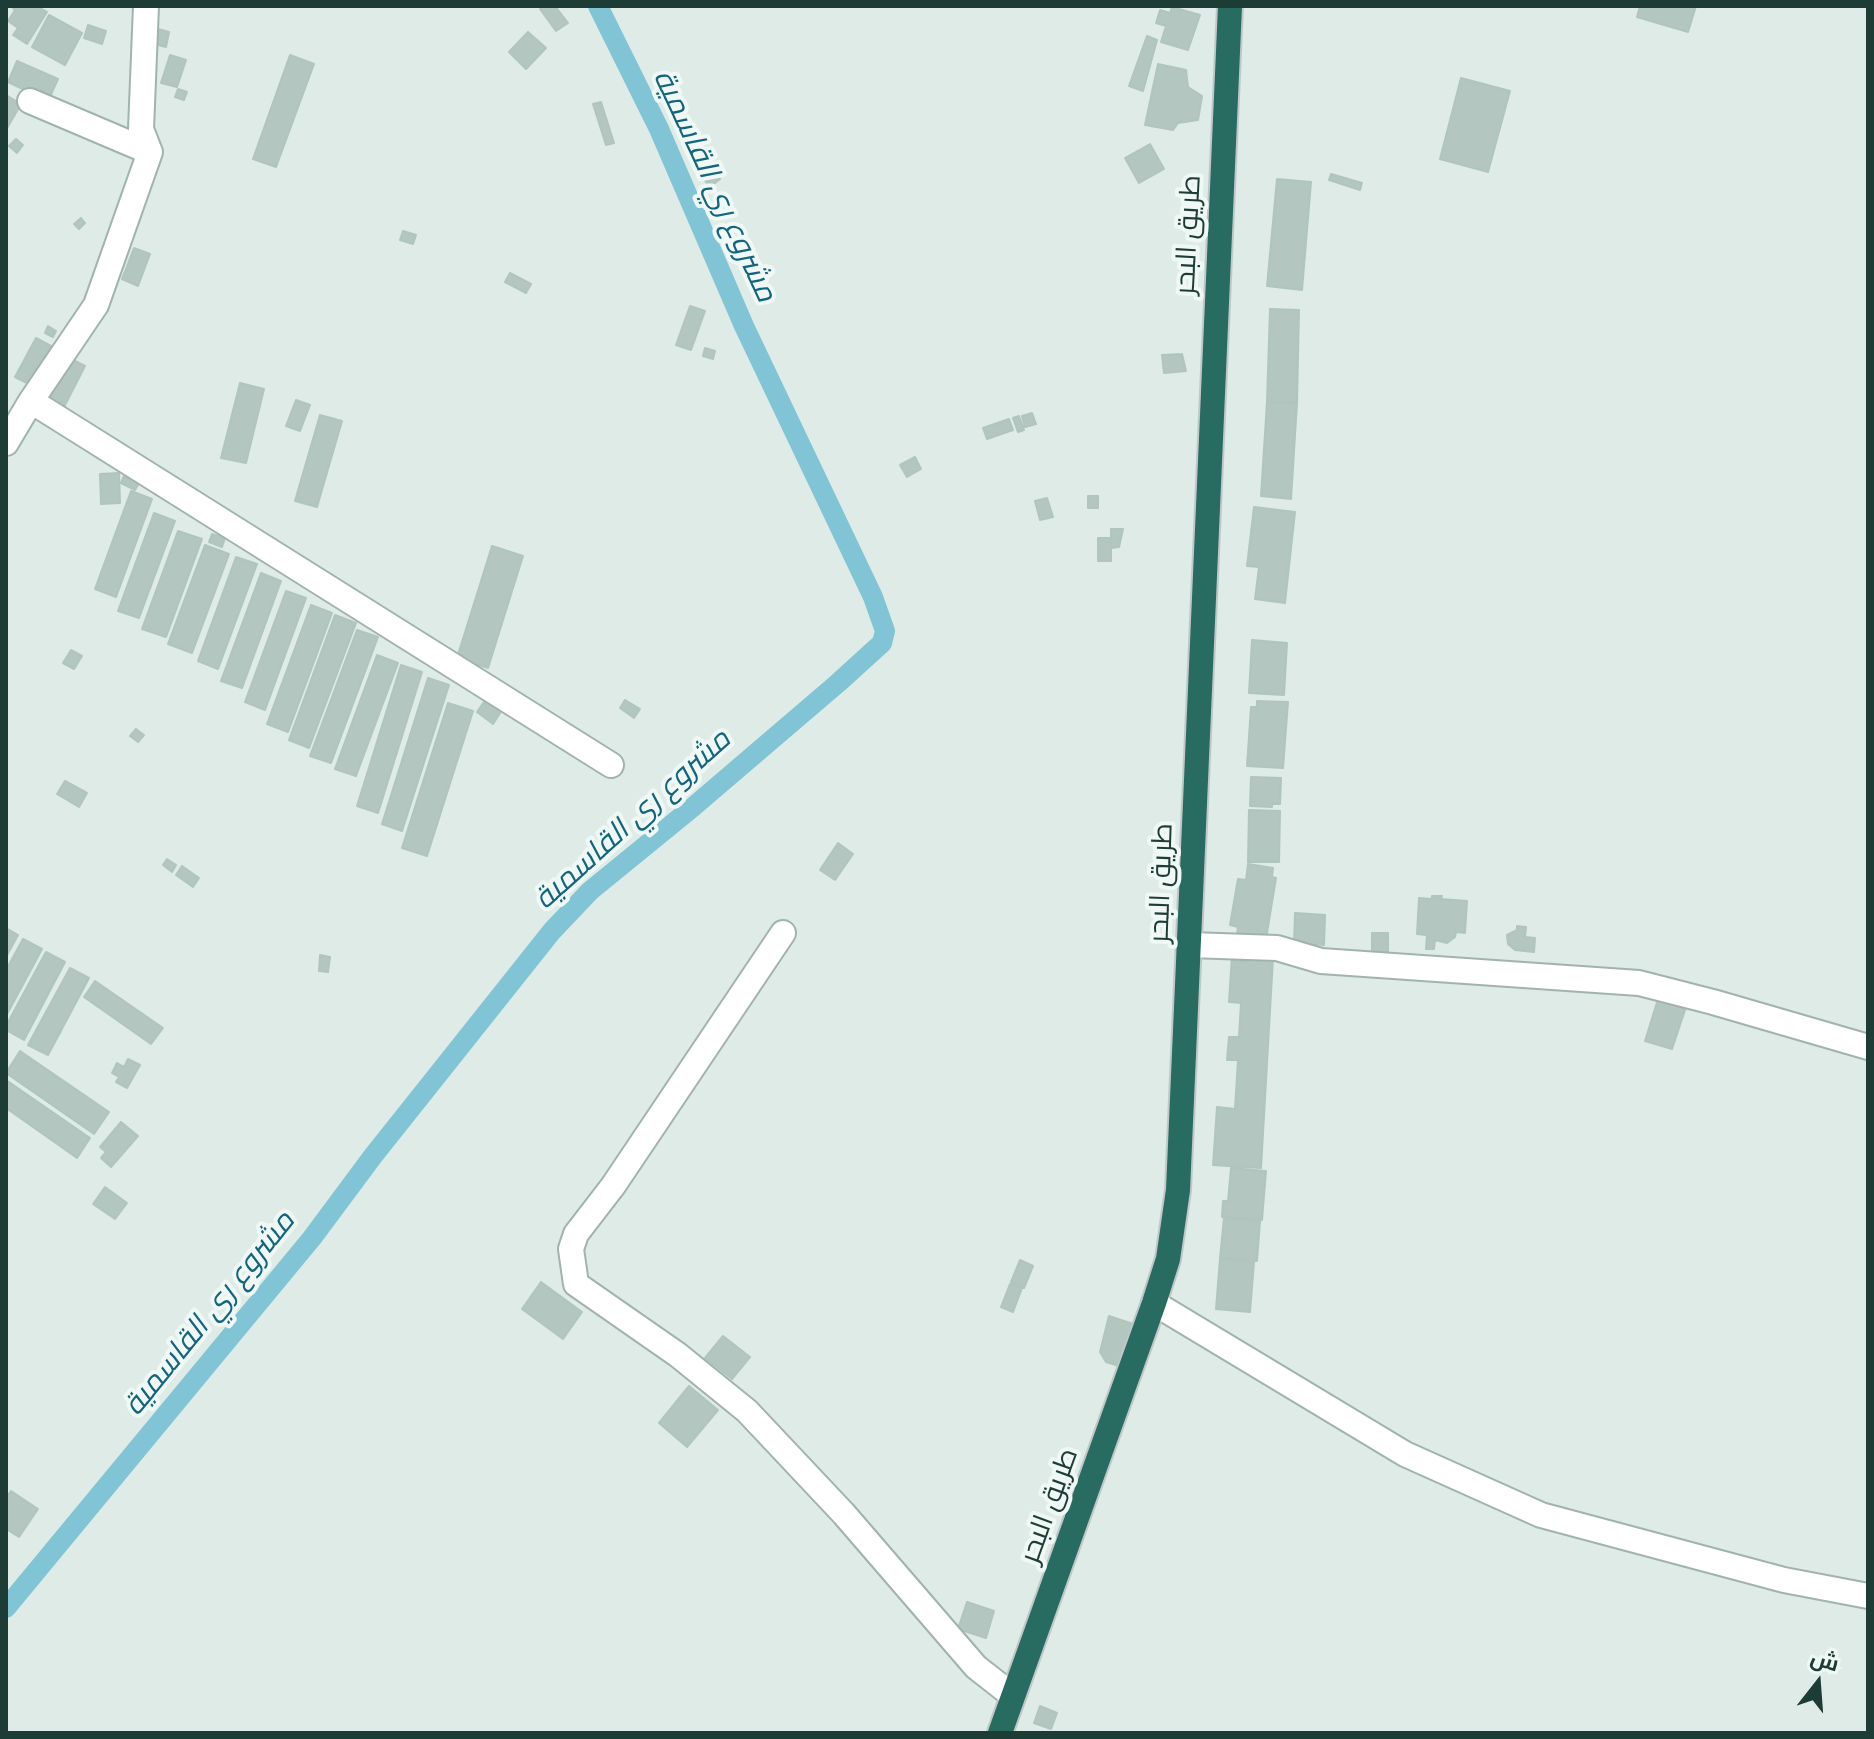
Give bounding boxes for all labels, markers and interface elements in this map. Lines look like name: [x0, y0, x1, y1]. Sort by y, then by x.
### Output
water label: مشروع ري القاسمية: [644, 64, 784, 308]
street label: طريق البحر: [1169, 174, 1209, 296]
water label: مشروع ري القاسمية: [527, 722, 739, 918]
street label: طريق البحر: [1143, 822, 1181, 944]
water label: مشروع ري القاسمية: [117, 1205, 303, 1423]
street label: طريق البحر: [1014, 1444, 1086, 1568]
north arrow: [1778, 1643, 1858, 1723]
text: ش: [1807, 1643, 1843, 1678]

